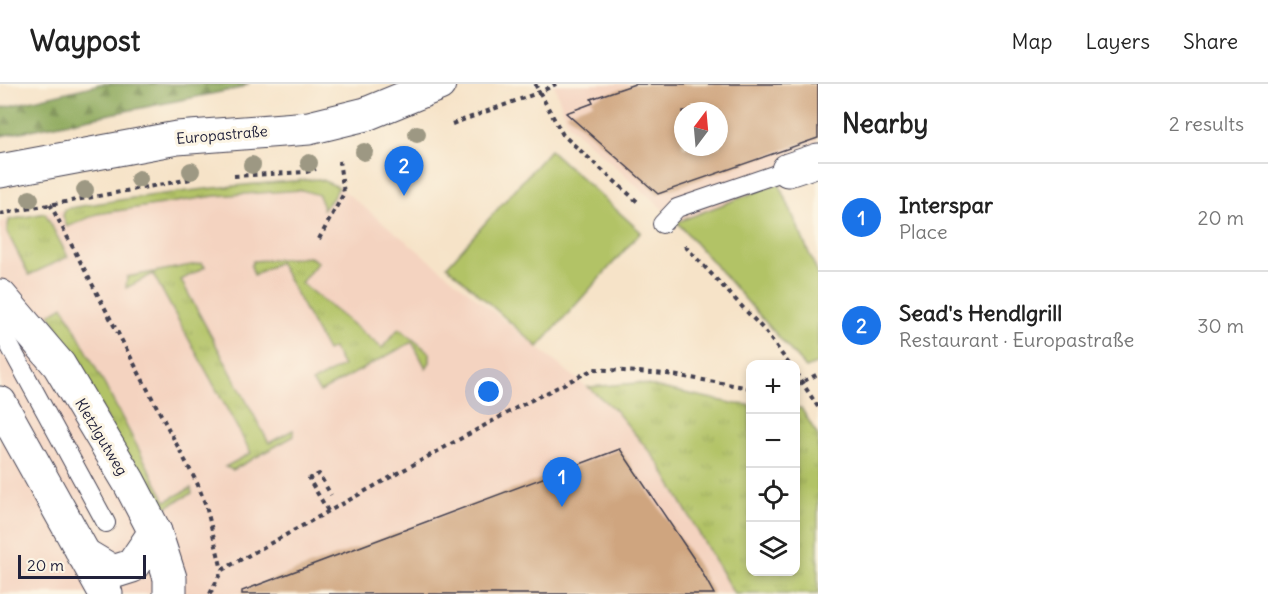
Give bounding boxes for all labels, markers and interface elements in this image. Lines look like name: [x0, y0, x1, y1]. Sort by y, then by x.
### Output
text: Waypost: [30, 23, 140, 59]
text: Map: [1012, 28, 1052, 55]
text: Layers: [1085, 28, 1150, 55]
text: Share: [1183, 28, 1238, 55]
north arrow: [674, 102, 728, 156]
text: Nearby: [842, 107, 928, 140]
text: 2 results: [1169, 111, 1244, 136]
street label: Europastraße: [176, 121, 268, 148]
pin: 2: [384, 147, 424, 196]
text: Interspar: [899, 191, 993, 219]
text: 1: [858, 205, 865, 230]
text: 20 m: [1198, 205, 1244, 230]
text: Place: [899, 219, 947, 244]
text: Sead's Hendlgrill: [899, 299, 1062, 327]
text: 2: [856, 313, 867, 338]
text: 30 m: [1197, 313, 1244, 338]
text: Restaurant · Europastraße: [899, 327, 1134, 352]
map controls: [746, 360, 800, 576]
button: +: [746, 360, 800, 414]
your location: [474, 377, 503, 406]
street label: Kletzlgutweg: [71, 395, 132, 479]
button: −: [746, 414, 800, 468]
pin: 1: [542, 458, 582, 507]
button: locate: [746, 468, 800, 522]
button: layers: [746, 522, 800, 576]
scale bar: [18, 552, 146, 580]
text: 20 m: [27, 555, 64, 575]

